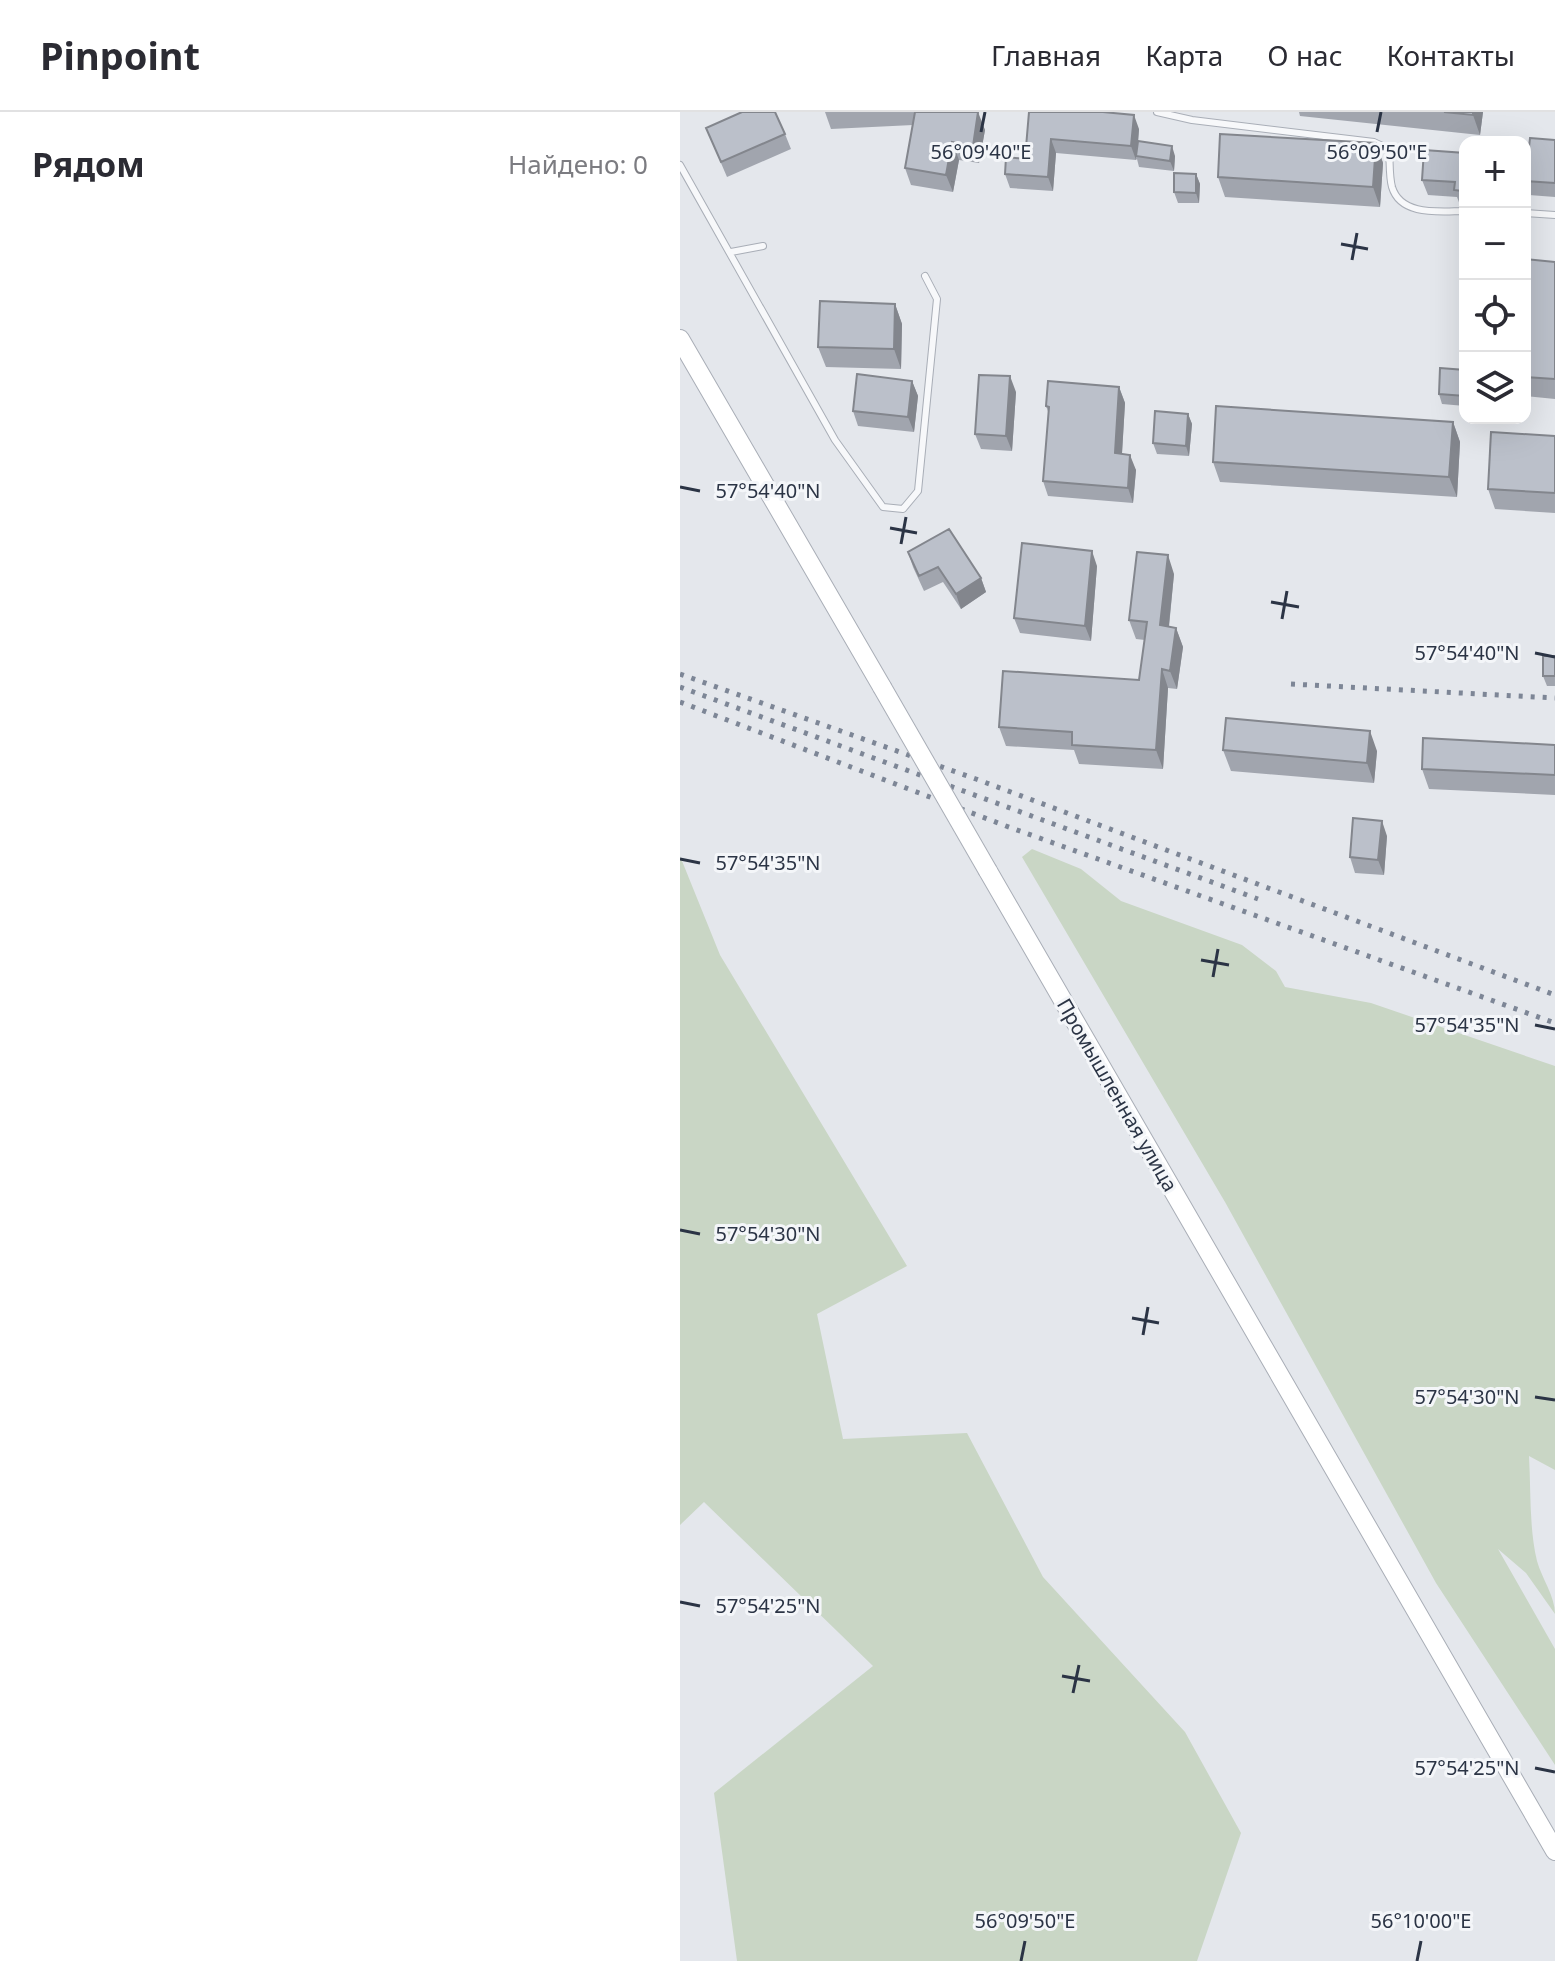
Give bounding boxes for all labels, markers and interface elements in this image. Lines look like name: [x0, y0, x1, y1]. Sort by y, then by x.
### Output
text: Pinpoint: [40, 29, 200, 81]
text: Главная: [991, 36, 1101, 74]
text: Карта: [1145, 36, 1223, 74]
text: О нас: [1267, 36, 1343, 74]
text: Контакты: [1387, 36, 1515, 74]
map controls: [1459, 136, 1531, 424]
button: +: [1459, 136, 1531, 208]
text: 56°09'40"E: [931, 138, 1031, 165]
text: 56°09'50"E: [1327, 138, 1427, 165]
text: Рядом: [32, 141, 145, 187]
text: Найдено: 0: [508, 146, 648, 182]
button: −: [1459, 208, 1531, 280]
button: locate: [1459, 280, 1531, 352]
button: layers: [1459, 352, 1531, 424]
text: 57°54'40"N: [715, 477, 821, 504]
text: 57°54'40"N: [1414, 639, 1520, 666]
text: 57°54'35"N: [715, 849, 821, 876]
street label: Промышленная улица: [1051, 993, 1184, 1196]
text: 57°54'35"N: [1414, 1011, 1520, 1038]
text: 57°54'30"N: [715, 1220, 821, 1247]
text: 57°54'30"N: [1414, 1383, 1520, 1410]
text: 57°54'25"N: [715, 1592, 821, 1619]
text: 57°54'25"N: [1414, 1754, 1520, 1781]
text: 56°09'50"E: [975, 1907, 1075, 1934]
text: 56°10'00"E: [1371, 1907, 1471, 1934]

